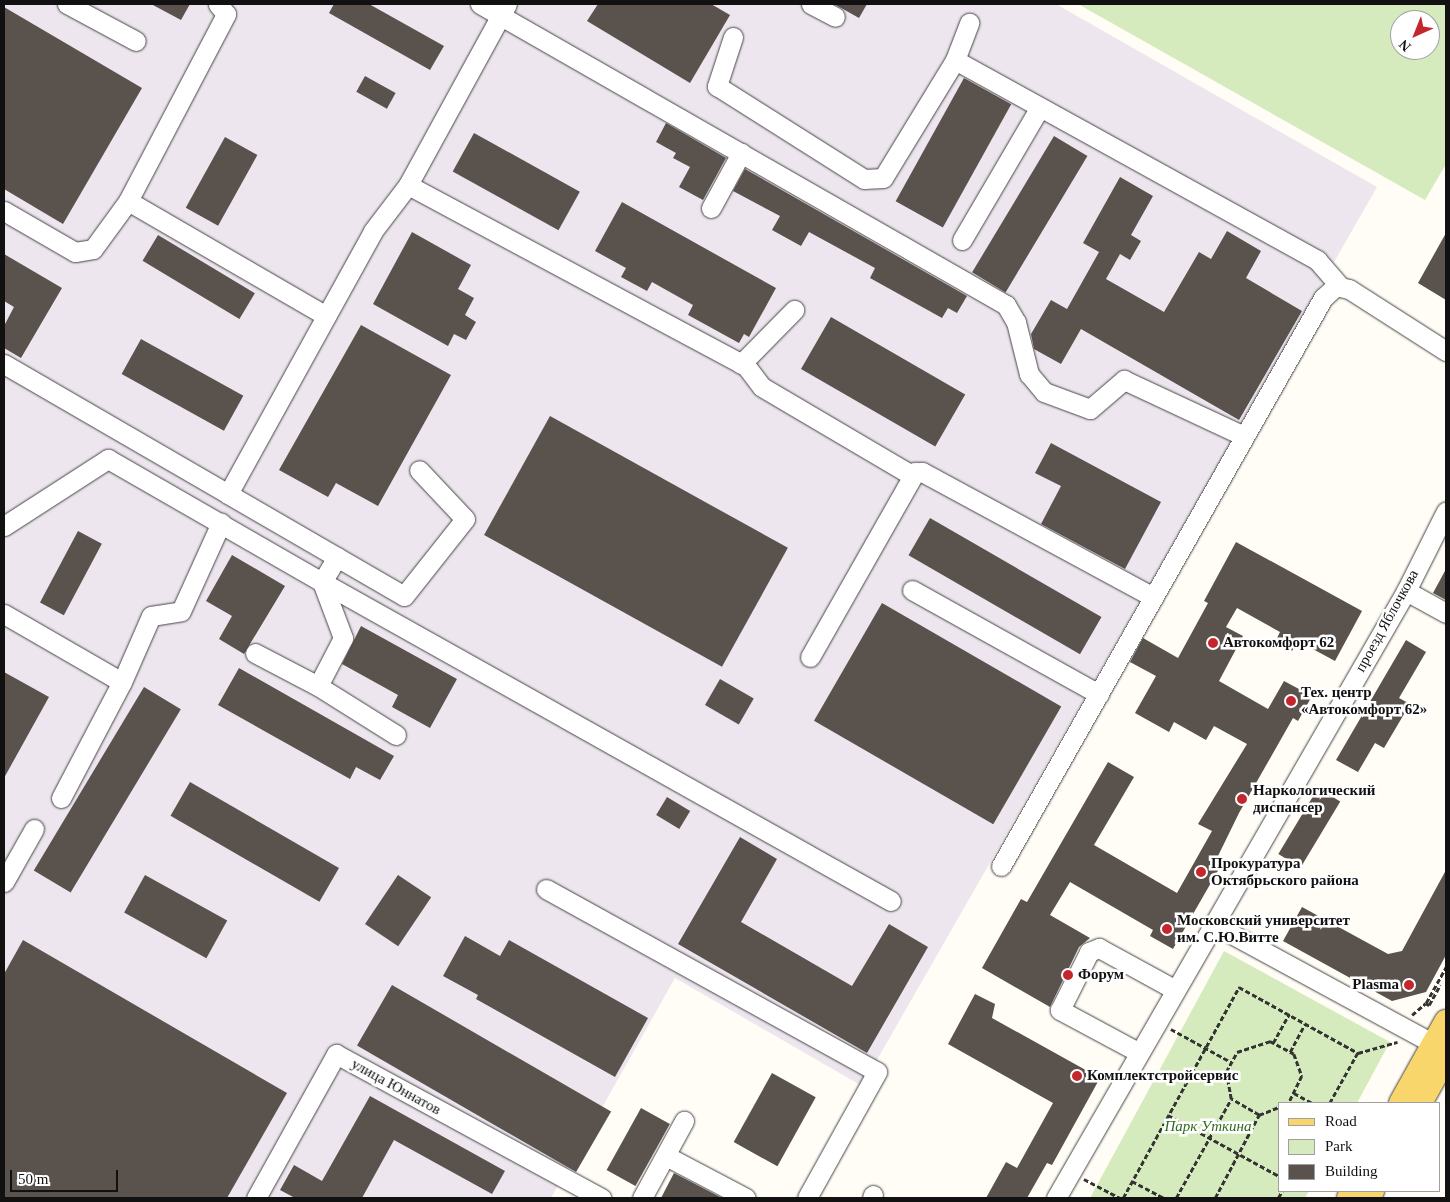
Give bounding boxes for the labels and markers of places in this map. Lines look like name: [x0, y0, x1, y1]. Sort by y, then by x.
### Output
place label: Автокомфорт 62: [1223, 634, 1334, 652]
marker: Автокомфорт 62: [1207, 637, 1219, 649]
place label: Тех. центр «Автокомфорт 62»: [1301, 683, 1427, 718]
marker: Тех. центр «Автокомфорт 62»: [1285, 695, 1297, 707]
place label: Наркологический диспансер: [1253, 781, 1376, 816]
marker: Наркологический диспансер: [1235, 792, 1249, 806]
place label: Прокуратура Октябрьского района: [1211, 854, 1359, 889]
marker: Прокуратура Октябрьского района: [1195, 866, 1207, 878]
place label: Московский университет им. С.Ю.Витте: [1177, 911, 1350, 946]
marker: Московский университет им. С.Ю.Витте: [1161, 923, 1173, 935]
place label: Форум: [1078, 966, 1124, 984]
marker: Форум: [1062, 969, 1074, 981]
place label: Plasma: [1352, 976, 1399, 994]
marker: Plasma: [1403, 979, 1415, 991]
place label: Комплектстройсервис: [1087, 1067, 1238, 1085]
marker: Комплектстройсервис: [1071, 1070, 1083, 1082]

